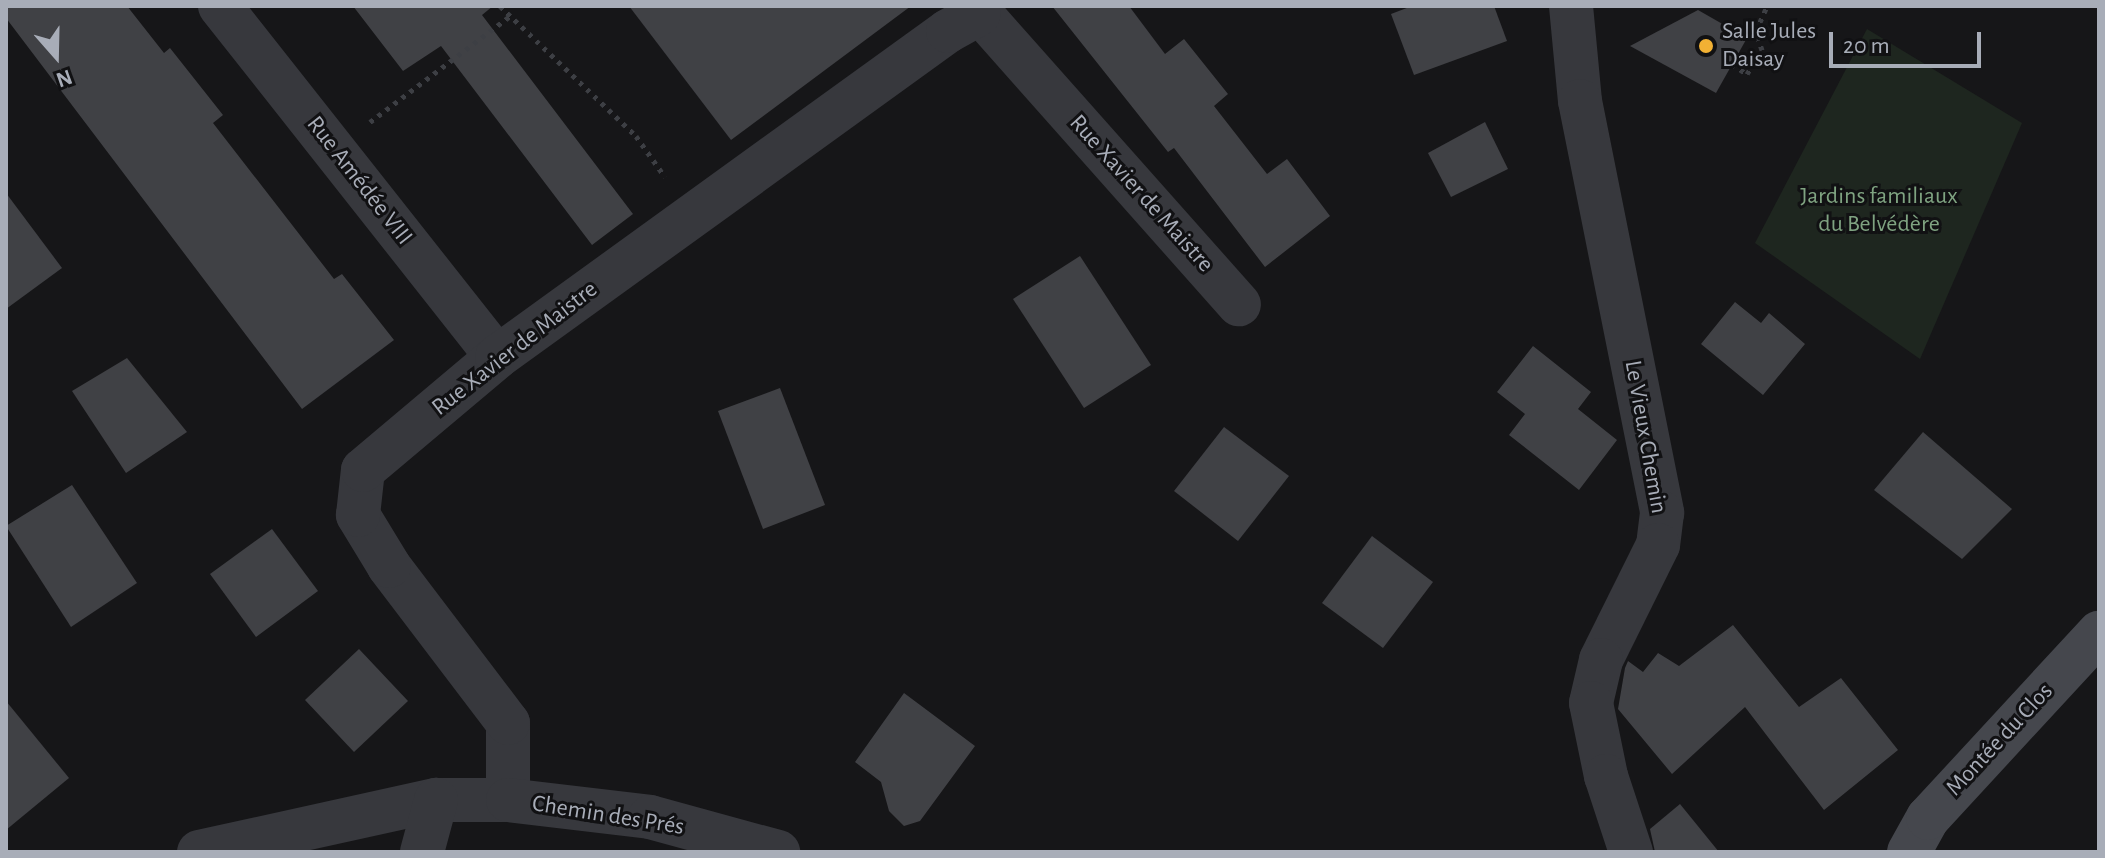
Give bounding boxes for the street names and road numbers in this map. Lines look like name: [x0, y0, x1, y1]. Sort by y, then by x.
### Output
street label: Rue Xavier de Maistre: [1063, 109, 1219, 279]
street label: Rue Amédée VIII: [300, 111, 418, 251]
street label: Rue Xavier de Maistre: [427, 275, 603, 423]
street label: Le Vieux Chemin: [1617, 358, 1673, 516]
street label: Montée du Clos: [1941, 678, 2059, 802]
street label: Chemin des Prés: [530, 790, 686, 842]

